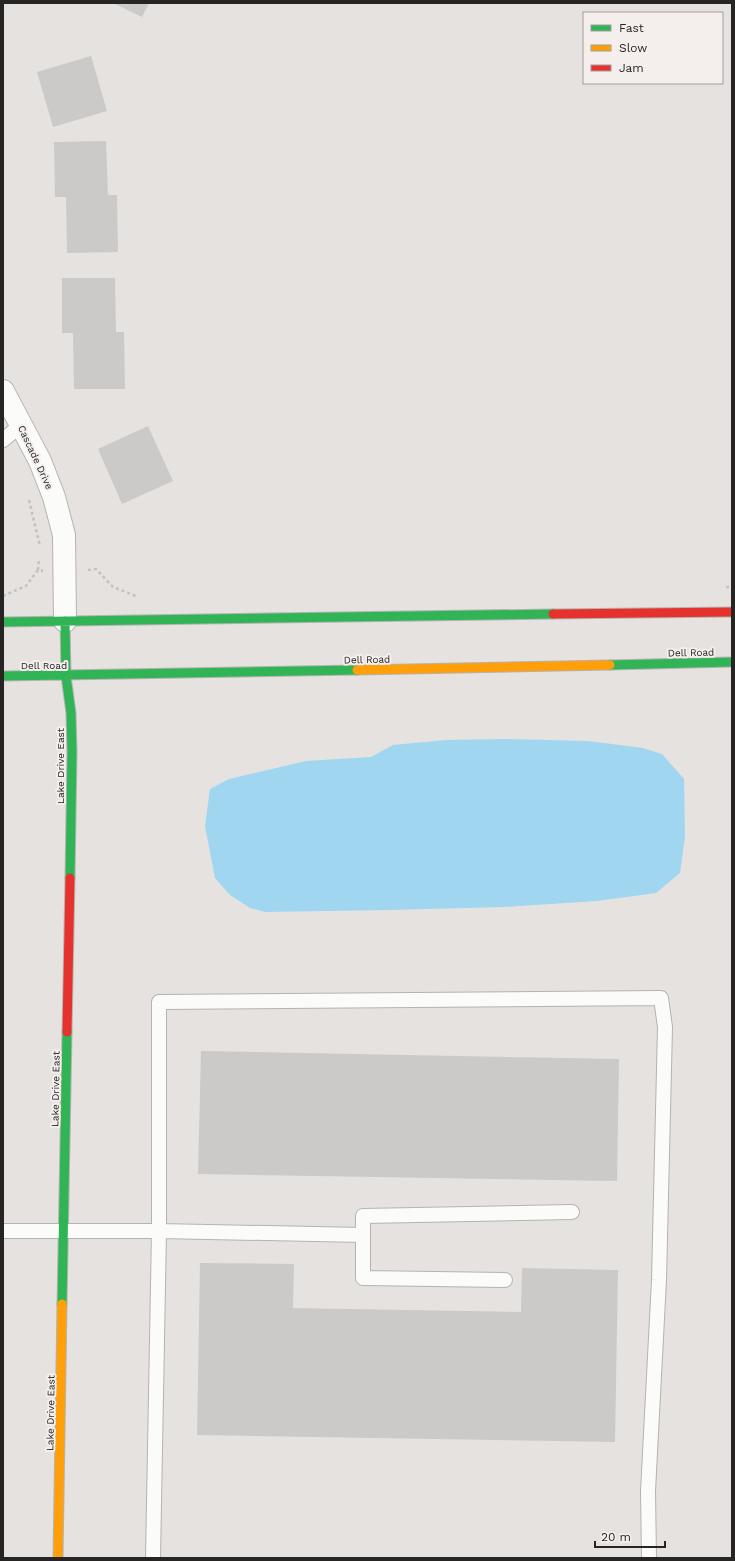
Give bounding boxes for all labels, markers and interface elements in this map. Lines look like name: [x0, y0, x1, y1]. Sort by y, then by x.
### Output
legend: [583, 12, 723, 84]
text: Fast: [619, 21, 644, 35]
text: Slow: [619, 41, 647, 55]
text: Jam: [619, 61, 644, 75]
street label: Cascade Drive: [16, 423, 55, 491]
street label: Dell Road: [668, 647, 714, 658]
street label: Dell Road: [344, 654, 390, 665]
street label: Dell Road: [21, 660, 67, 671]
street label: Lake Drive East: [55, 727, 66, 804]
street label: Lake Drive East: [49, 1050, 62, 1127]
street label: Lake Drive East: [44, 1374, 57, 1451]
scale bar: [595, 1523, 665, 1549]
text: 20 m: [601, 1530, 631, 1544]

